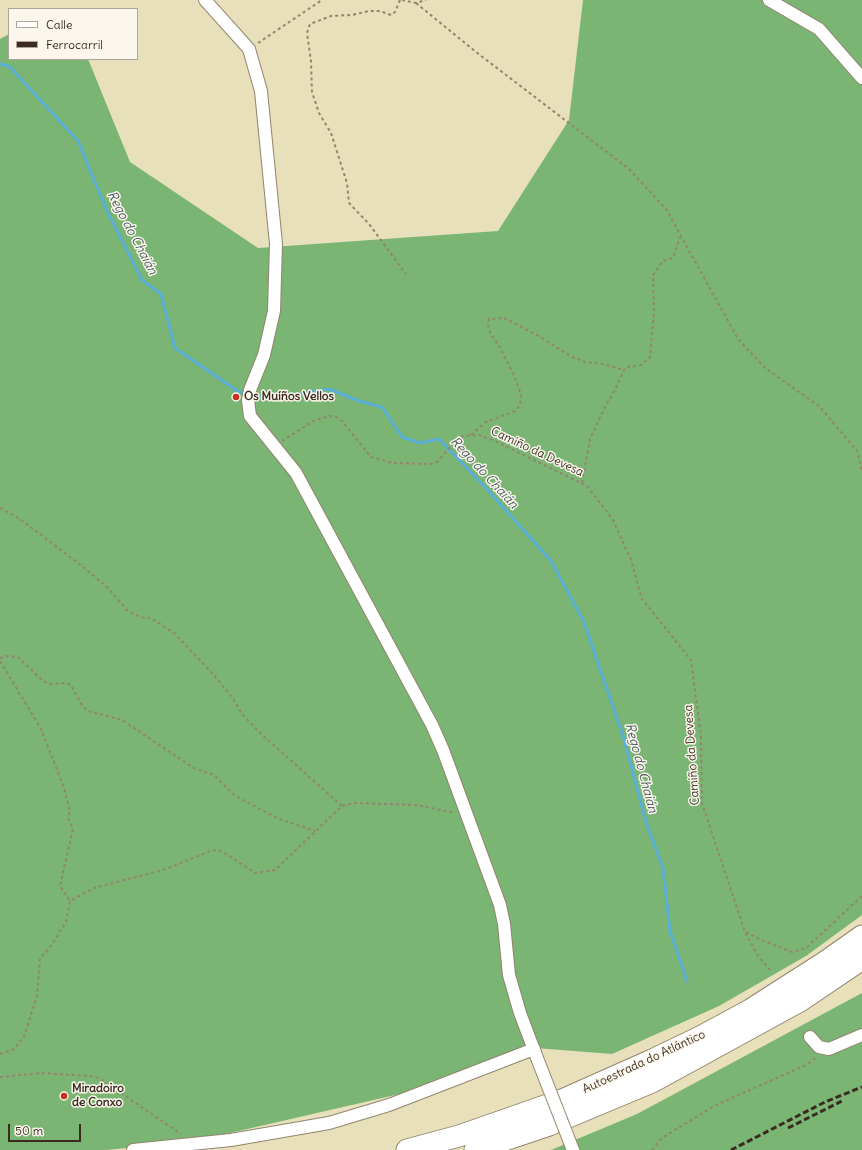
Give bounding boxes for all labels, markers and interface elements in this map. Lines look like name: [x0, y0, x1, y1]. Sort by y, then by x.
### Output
legend: [8, 8, 138, 60]
text: Calle: [46, 17, 73, 32]
text: Ferrocarril: [46, 37, 103, 52]
water label: Rego do Chaián: [104, 189, 160, 277]
place label: Os Muíños Vellos: [244, 390, 334, 404]
marker: Os Muíños Vellos: [231, 392, 241, 402]
street label: Camiño da Devesa: [488, 424, 586, 480]
water label: Rego do Chaián: [447, 434, 521, 512]
street label: Camiño da Devesa: [681, 704, 703, 806]
water label: Rego do Chaián: [622, 722, 660, 814]
street label: Autoestrada do Atlántico: [580, 1027, 708, 1097]
place label: Miradoiro de Conxo: [72, 1082, 124, 1110]
marker: Miradoiro de Conxo: [59, 1091, 69, 1101]
scale bar: [10, 1116, 83, 1142]
text: 50 m: [15, 1123, 43, 1138]

